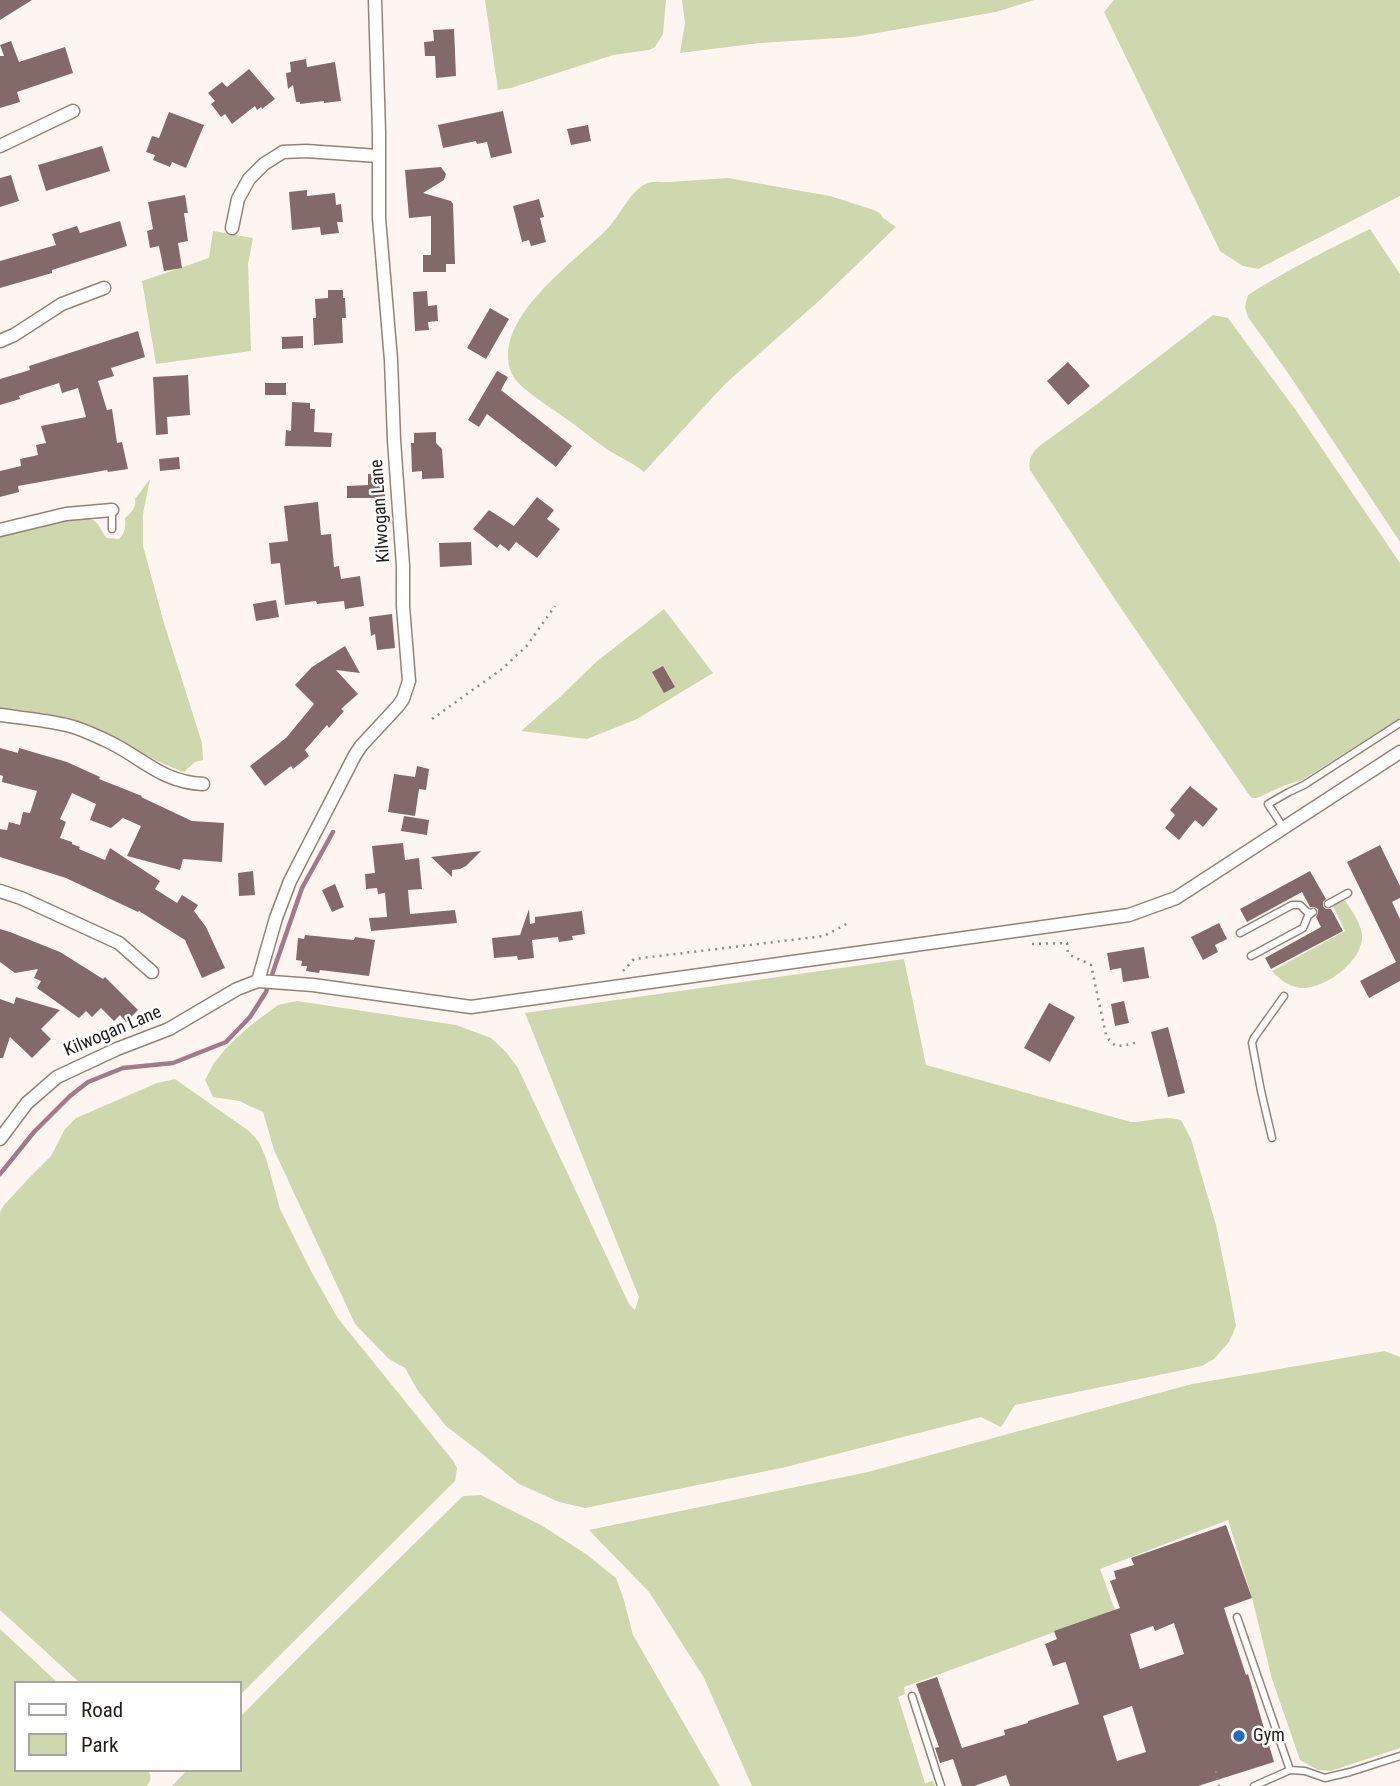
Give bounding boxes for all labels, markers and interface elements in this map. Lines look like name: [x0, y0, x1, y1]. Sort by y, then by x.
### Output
street label: Kilwogan Lane: [367, 459, 395, 563]
street label: Kilwogan Lane: [61, 1002, 165, 1062]
legend: [14, 1681, 242, 1772]
text: Road: [81, 1698, 123, 1722]
place label: Gym: [1253, 1725, 1285, 1747]
marker: Gym: [1231, 1728, 1247, 1744]
text: Park: [81, 1733, 118, 1757]

